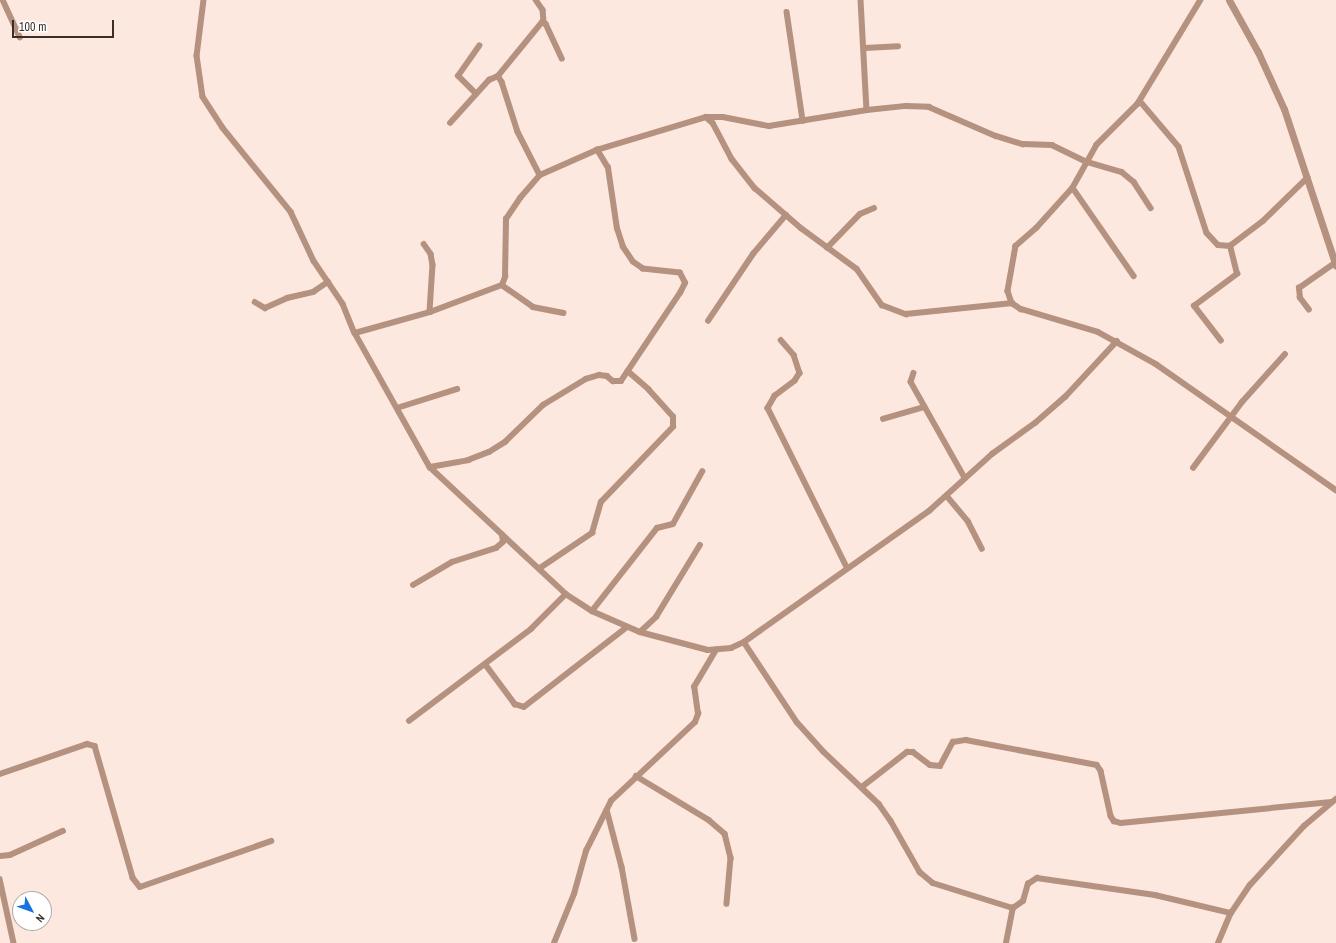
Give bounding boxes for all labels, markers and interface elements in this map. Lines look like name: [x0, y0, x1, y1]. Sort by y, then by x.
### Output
scale bar: [14, 12, 116, 38]
text: 100 m: [19, 19, 46, 35]
north arrow: [12, 891, 52, 931]
text: N: [33, 911, 48, 925]

